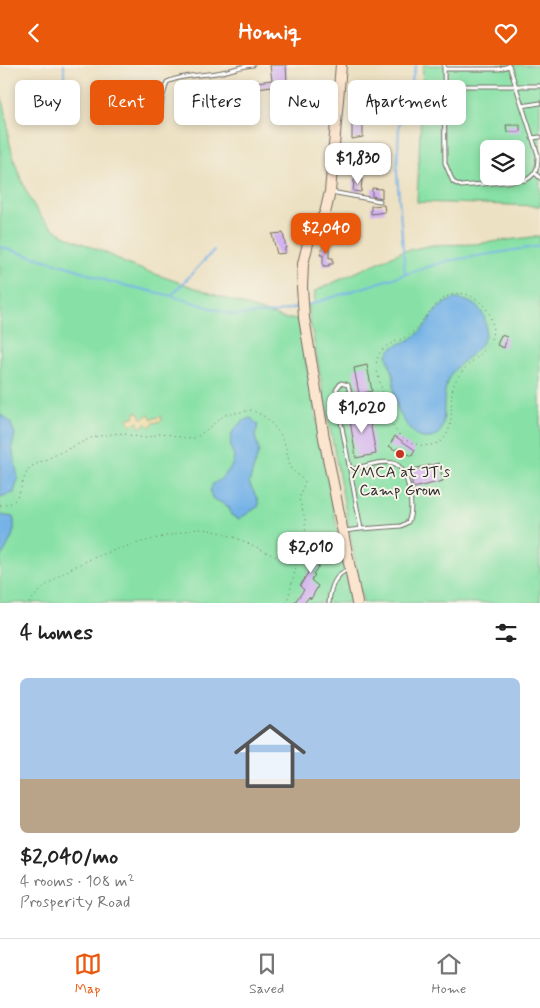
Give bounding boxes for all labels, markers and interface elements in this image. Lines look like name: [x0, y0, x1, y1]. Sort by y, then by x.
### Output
icon: back: [20, 19, 48, 47]
text: Homiq: [238, 19, 302, 47]
icon: heart: [492, 19, 520, 47]
chip: Buy: [15, 80, 80, 125]
chip: Rent: [90, 80, 164, 125]
chip: Filters: [174, 80, 260, 125]
chip: New: [270, 80, 338, 125]
chip: Apartment: [348, 80, 466, 125]
map controls: [480, 140, 525, 185]
button: layers: [480, 140, 525, 185]
pin: $1,830: [317, 143, 399, 185]
text: $1,830: [336, 148, 380, 169]
pin: $2,040: [285, 213, 367, 255]
text: $2,040: [302, 218, 350, 239]
pin: $1,020: [321, 391, 403, 434]
text: $1,020: [338, 397, 386, 418]
marker: YMCA at JT's Camp Grom: [394, 448, 406, 460]
place label: YMCA at JT's Camp Grom: [350, 462, 450, 501]
pin: $2,010: [270, 531, 352, 574]
text: $2,010: [288, 537, 334, 558]
text: 4 homes: [20, 619, 93, 647]
icon: filters: [492, 619, 520, 647]
icon: home: [225, 711, 315, 801]
text: $2,040/mo: [20, 843, 118, 871]
text: 4 rooms · 108 m²: [20, 871, 135, 892]
text: Prosperity Road: [20, 892, 130, 913]
tab: Map: [74, 950, 102, 998]
tab: Saved: [249, 950, 284, 998]
tab: Home: [432, 950, 466, 998]

